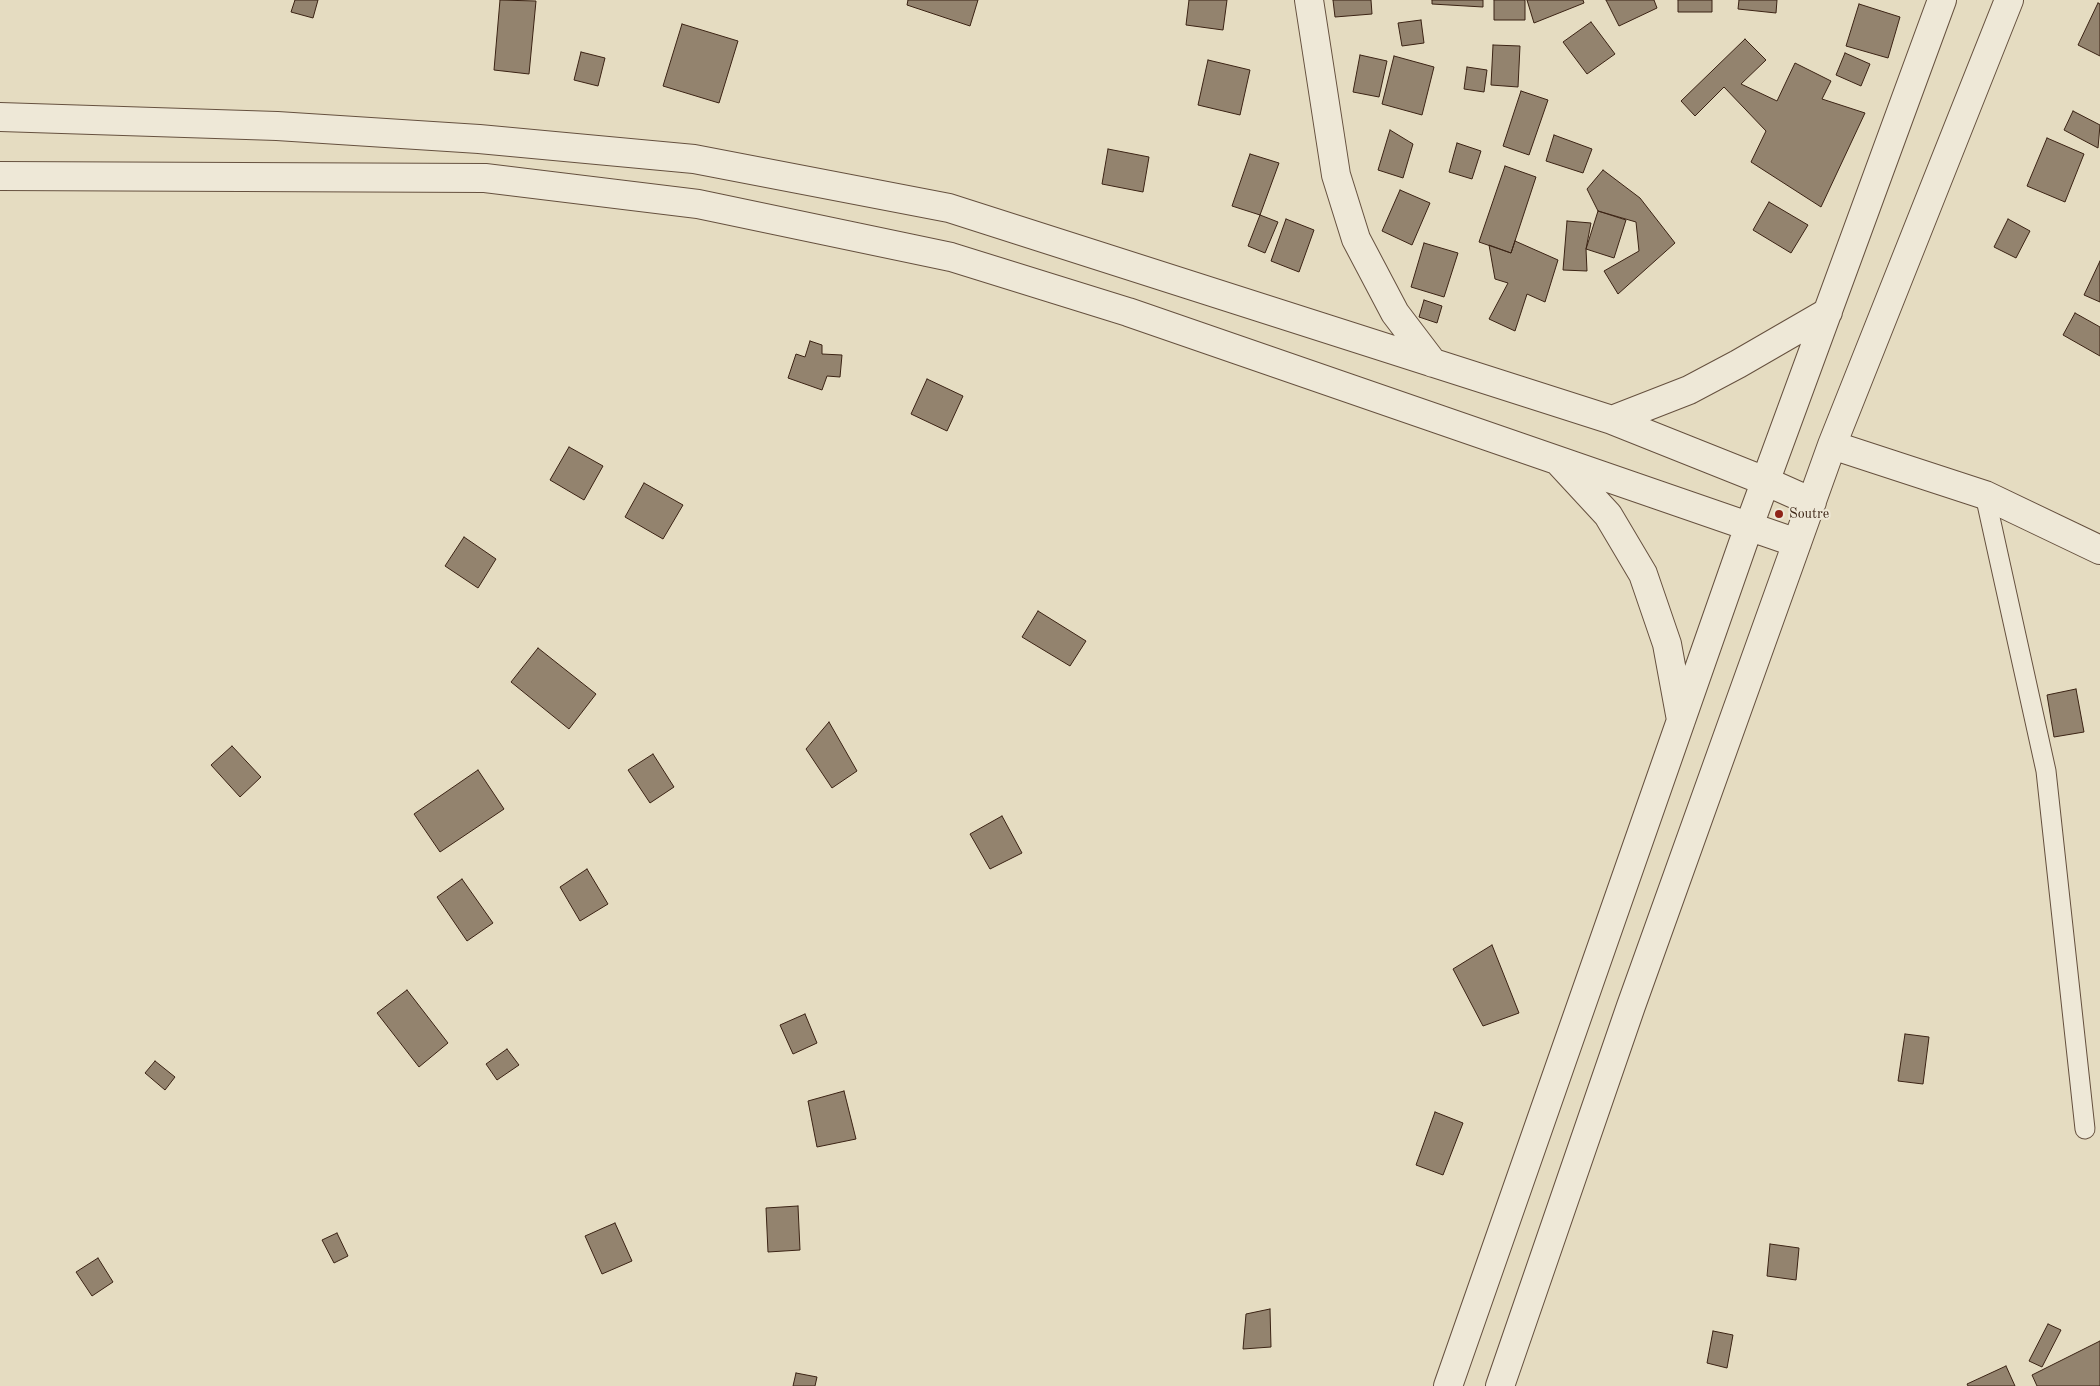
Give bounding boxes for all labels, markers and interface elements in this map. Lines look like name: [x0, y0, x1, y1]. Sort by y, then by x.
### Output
place label: Soutre: [1789, 506, 1829, 522]
marker: Soutre: [1773, 508, 1785, 520]

